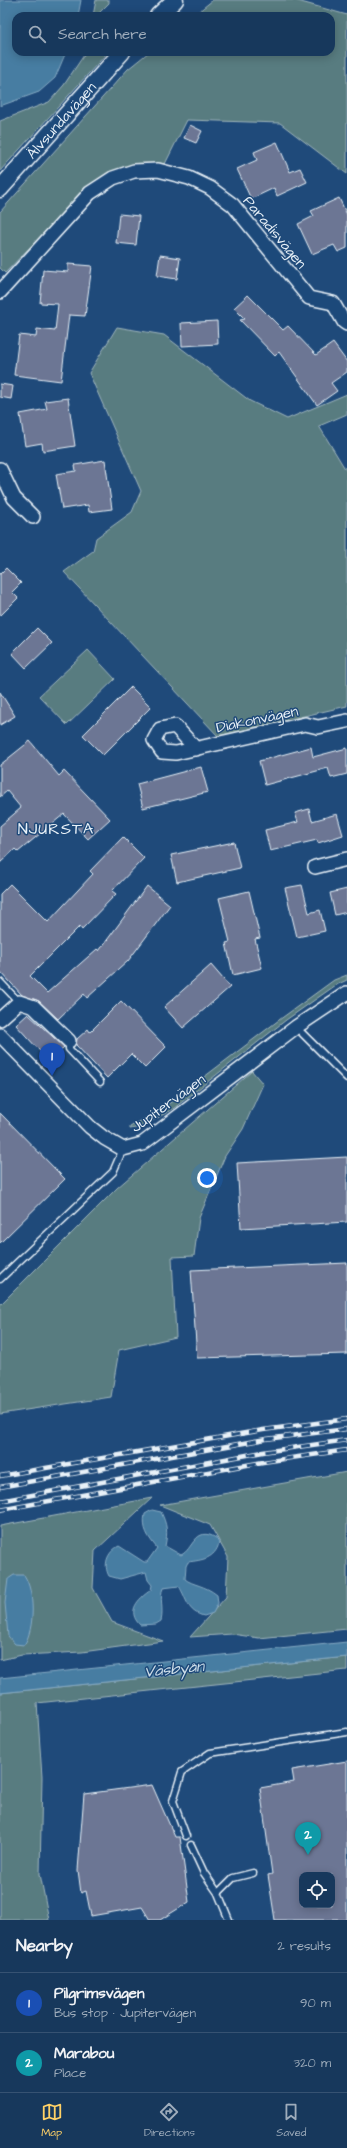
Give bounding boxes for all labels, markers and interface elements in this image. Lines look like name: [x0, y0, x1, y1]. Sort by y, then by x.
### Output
search box: [12, 12, 335, 56]
icon: search: [26, 23, 48, 45]
text: Search here: [58, 24, 147, 45]
street label: Älvsundavägen: [22, 77, 102, 164]
street label: Paradisvägen: [237, 191, 312, 274]
street label: Diakonvägen: [214, 700, 301, 739]
district label: NJURSTA: [18, 818, 94, 840]
pin: 1: [39, 1043, 65, 1076]
street label: Jupitervägen: [127, 1069, 211, 1138]
your location: [197, 1168, 217, 1188]
water label: Väsbyån: [143, 1655, 207, 1684]
pin: 2: [295, 1822, 321, 1855]
map controls: [299, 1872, 335, 1908]
button: locate: [299, 1872, 335, 1908]
text: Nearby: [16, 1934, 73, 1958]
text: 2 results: [277, 1937, 331, 1955]
text: Pilgrimsvägen: [54, 1983, 144, 2004]
text: 1: [28, 1994, 30, 2012]
text: 90 m: [300, 1994, 331, 2012]
text: Bus stop · Jupitervägen: [54, 2004, 196, 2022]
text: Marabou: [54, 2043, 114, 2064]
text: 2: [25, 2054, 33, 2072]
text: 320 m: [293, 2054, 331, 2072]
text: Place: [54, 2064, 86, 2082]
tab: Map: [41, 2101, 63, 2140]
tab: Directions: [144, 2101, 195, 2140]
tab: Saved: [276, 2101, 306, 2140]

